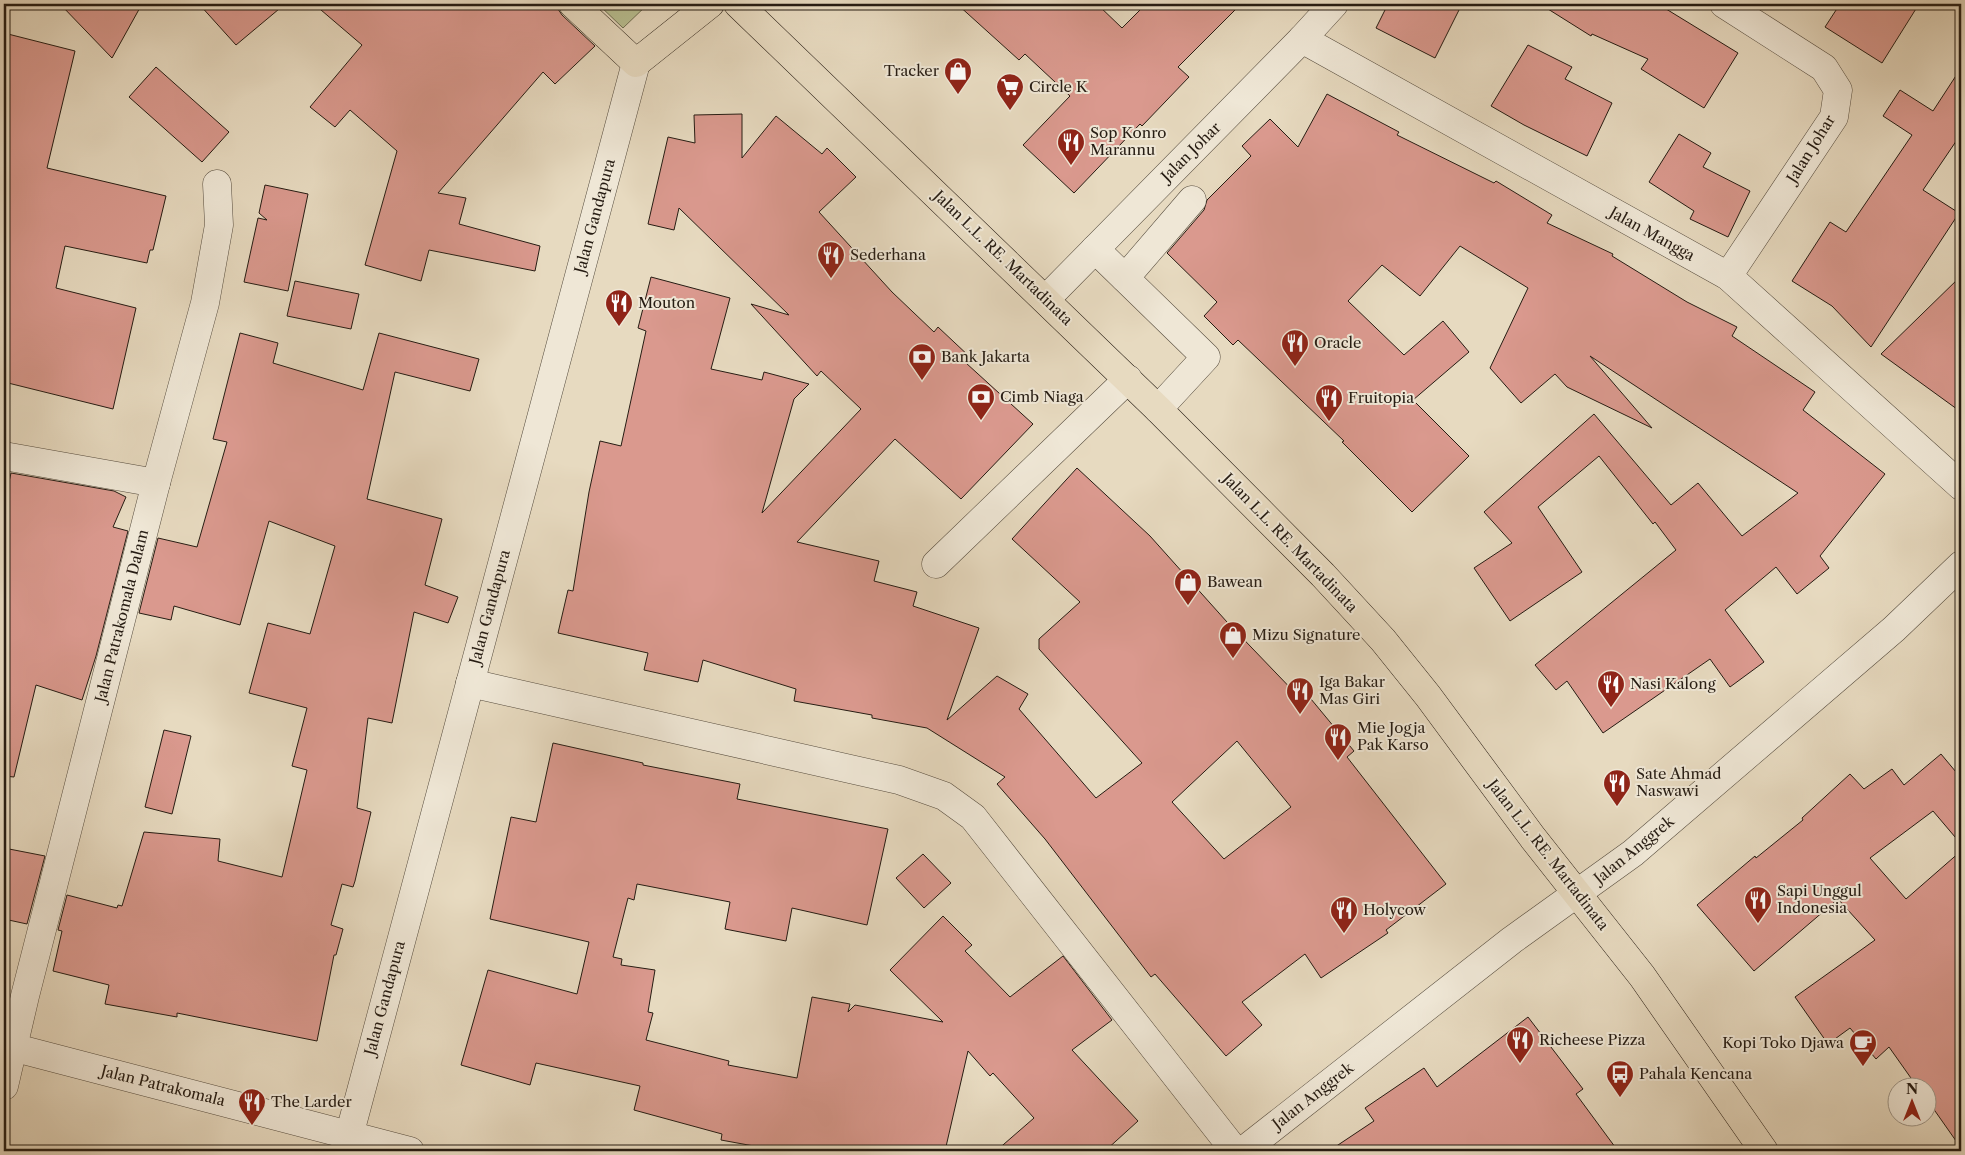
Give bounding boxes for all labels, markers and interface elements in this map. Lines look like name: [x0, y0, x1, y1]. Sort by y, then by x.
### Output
shop icon: Tracker: [943, 56, 973, 95]
place label: Tracker: [884, 61, 940, 80]
supermarket icon: Circle K: [995, 72, 1025, 111]
place label: Circle K: [1029, 77, 1089, 96]
street label: Jalan Johar: [1781, 111, 1839, 188]
street label: Jalan Johar: [1155, 117, 1225, 187]
place label: Sop Konro Marannu: [1090, 123, 1166, 159]
restaurant icon: Sop Konro Marannu: [1056, 127, 1086, 166]
street label: Jalan Gandapura: [570, 156, 619, 277]
street label: Jalan L.L. RE. Martadinata: [928, 185, 1077, 329]
street label: Jalan Mangga: [1604, 201, 1698, 265]
restaurant icon: Sederhana: [816, 240, 846, 279]
place label: Sederhana: [850, 245, 926, 264]
restaurant icon: Mouton: [604, 288, 634, 327]
place label: Mouton: [638, 293, 696, 312]
restaurant icon: Oracle: [1280, 328, 1310, 367]
place label: Oracle: [1314, 333, 1361, 352]
bank icon: Bank Jakarta: [907, 342, 937, 381]
place label: Bank Jakarta: [941, 347, 1030, 366]
bank icon: Cimb Niaga: [966, 382, 996, 421]
restaurant icon: Fruitopia: [1314, 383, 1344, 422]
place label: Cimb Niaga: [1000, 387, 1084, 406]
place label: Fruitopia: [1348, 388, 1414, 407]
street label: Jalan L.L. RE. Martadinata: [1217, 468, 1362, 616]
street label: Jalan Patrakomala Dalam: [90, 527, 152, 706]
street label: Jalan Gandapura: [465, 547, 514, 668]
shop icon: Bawean: [1173, 567, 1203, 606]
place label: Bawean: [1207, 572, 1263, 591]
shop icon: Mizu Signature: [1218, 620, 1248, 659]
place label: Mizu Signature: [1252, 625, 1361, 644]
restaurant icon: Nasi Kalong: [1596, 669, 1626, 708]
place label: Iga Bakar Mas Giri: [1319, 672, 1386, 708]
place label: Nasi Kalong: [1630, 674, 1716, 693]
restaurant icon: Iga Bakar Mas Giri: [1285, 676, 1315, 715]
place label: Mie Jogja Pak Karso: [1357, 718, 1429, 754]
restaurant icon: Mie Jogja Pak Karso: [1323, 722, 1353, 761]
place label: Sate Ahmad Naswawi: [1636, 764, 1721, 800]
restaurant icon: Sate Ahmad Naswawi: [1602, 768, 1632, 807]
street label: Jalan L.L. RE. Martadinata: [1482, 774, 1613, 934]
street label: Jalan Anggrek: [1588, 811, 1679, 889]
place label: Sapi Unggul Indonesia: [1777, 881, 1862, 917]
restaurant icon: Sapi Unggul Indonesia: [1743, 885, 1773, 924]
restaurant icon: Holycow: [1329, 895, 1359, 934]
place label: Holycow: [1363, 900, 1427, 919]
street label: Jalan Gandapura: [360, 938, 409, 1059]
restaurant icon: Richeese Pizza: [1505, 1025, 1535, 1064]
cafe icon: Kopi Toko Djawa: [1848, 1028, 1878, 1067]
place label: Richeese Pizza: [1539, 1030, 1645, 1049]
place label: Kopi Toko Djawa: [1722, 1033, 1844, 1052]
street label: Jalan Anggrek: [1267, 1057, 1358, 1134]
bus stop icon: Pahala Kencana: [1605, 1059, 1635, 1098]
street label: Jalan Patrakomala: [97, 1060, 227, 1110]
place label: Pahala Kencana: [1639, 1064, 1752, 1083]
north arrow: [1888, 1078, 1938, 1128]
text: N: [1906, 1080, 1918, 1098]
restaurant icon: The Larder: [237, 1087, 267, 1126]
place label: The Larder: [271, 1092, 352, 1111]

